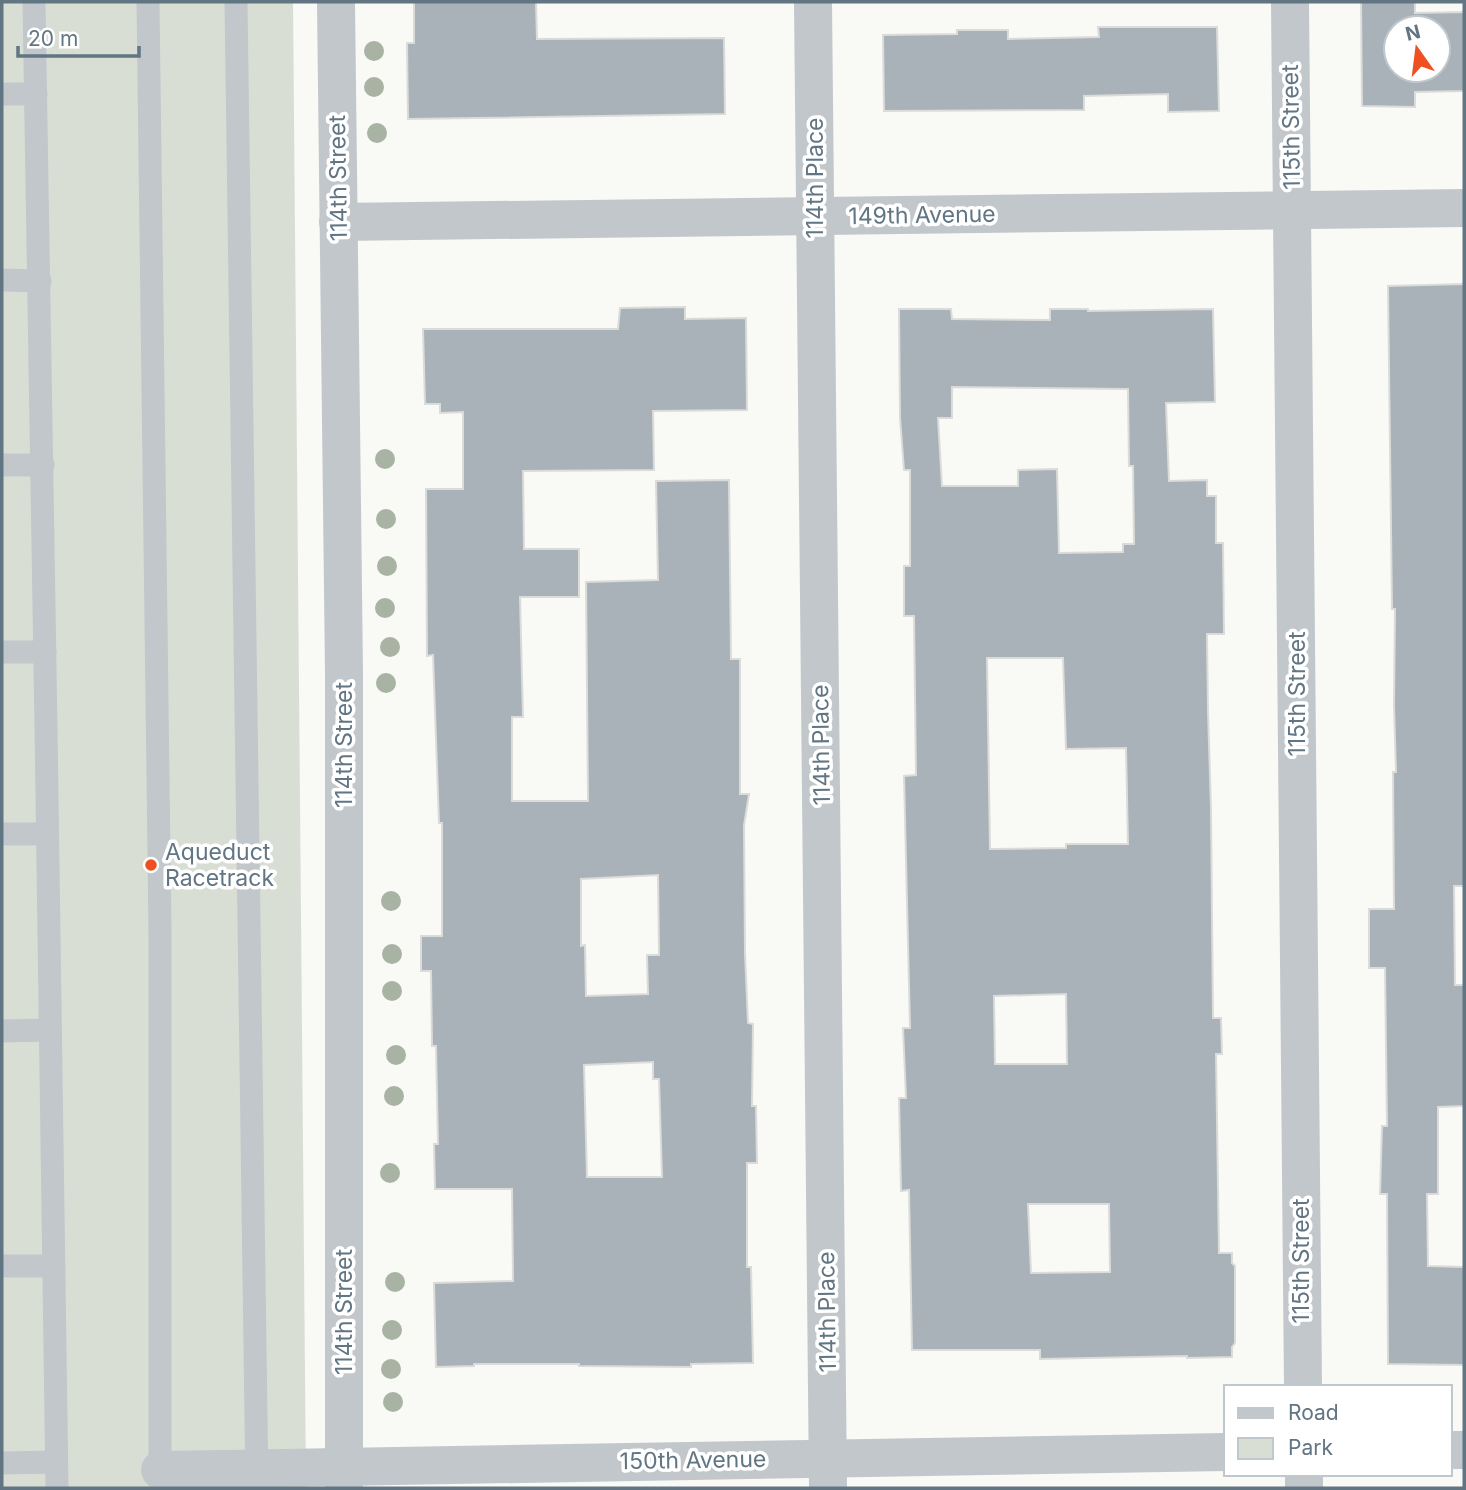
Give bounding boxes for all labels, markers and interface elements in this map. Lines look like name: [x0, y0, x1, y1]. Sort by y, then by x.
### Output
scale bar: [18, 14, 138, 58]
north arrow: [1382, 14, 1452, 84]
text: N: [1403, 20, 1423, 46]
text: 20 m: [28, 26, 78, 51]
street label: 115th Street: [1276, 64, 1306, 190]
street label: 114th Street: [323, 114, 353, 241]
street label: 114th Place: [801, 118, 829, 238]
street label: 149th Avenue: [848, 200, 996, 230]
street label: 115th Street: [1283, 631, 1311, 757]
street label: 114th Street: [330, 681, 358, 808]
street label: 114th Place: [806, 684, 836, 806]
place label: Aqueduct Racetrack: [165, 838, 274, 892]
marker: Aqueduct Racetrack: [143, 857, 159, 873]
street label: 115th Street: [1287, 1198, 1315, 1324]
street label: 114th Street: [330, 1248, 358, 1375]
street label: 114th Place: [812, 1251, 842, 1373]
legend: [1224, 1385, 1452, 1476]
text: Road: [1288, 1400, 1339, 1425]
text: Park: [1288, 1435, 1333, 1460]
street label: 150th Avenue: [619, 1445, 767, 1475]

